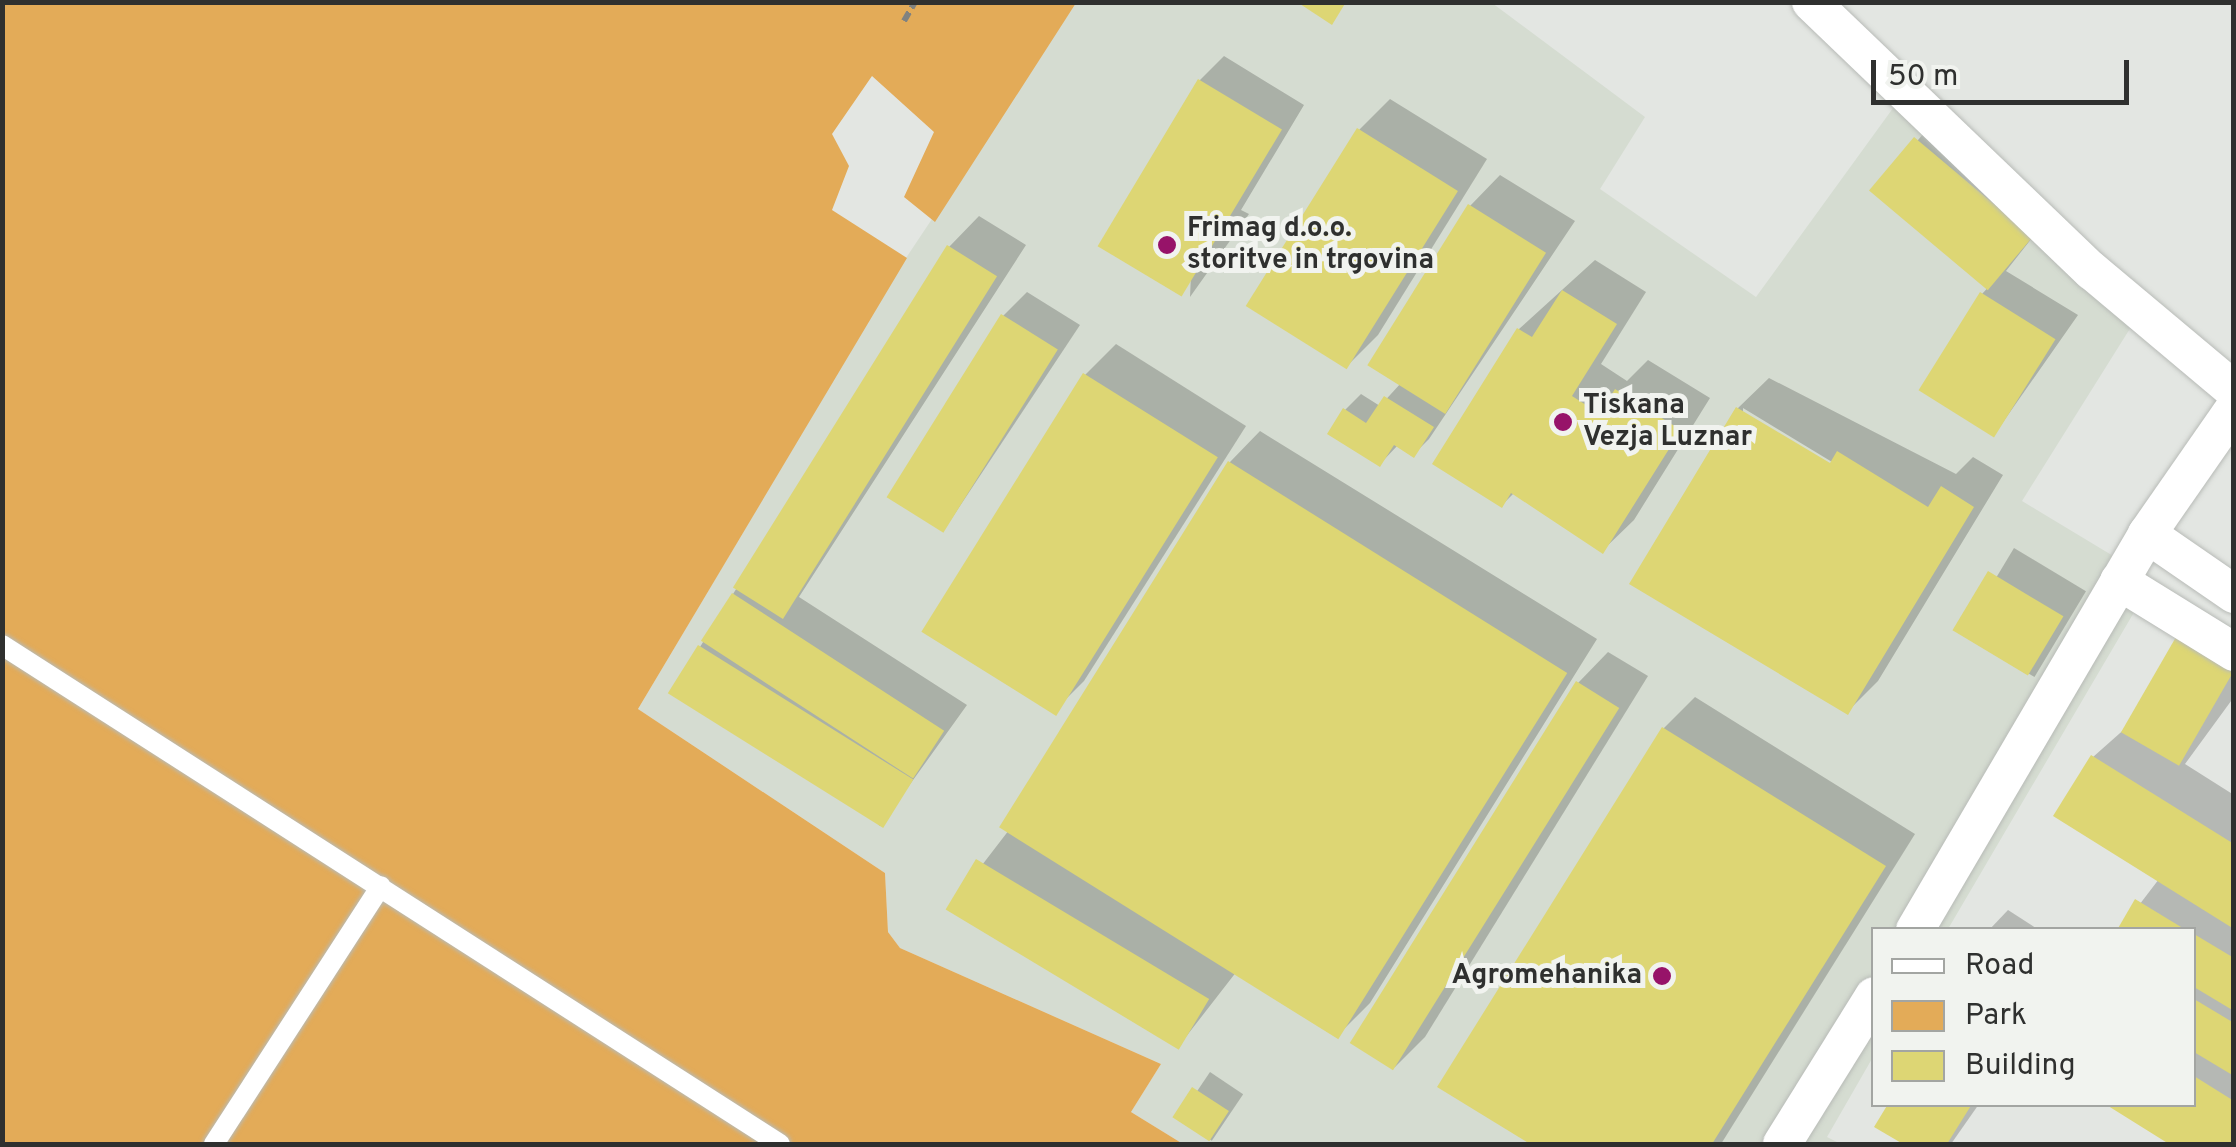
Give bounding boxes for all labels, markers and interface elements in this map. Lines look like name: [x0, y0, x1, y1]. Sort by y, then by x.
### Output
scale bar: [1876, 40, 2134, 102]
text: 50 m: [1888, 59, 1958, 96]
place label: Frimag d.o.o. storitve in trgovina: [1187, 212, 1434, 278]
marker: Frimag d.o.o. storitve in trgovina: [1156, 234, 1178, 256]
place label: Tiskana Vezja Luznar: [1583, 389, 1752, 455]
marker: Tiskana Vezja Luznar: [1552, 411, 1574, 433]
legend: [1871, 927, 2196, 1107]
text: Road: [1965, 948, 2034, 985]
place label: Agromehanika: [1452, 959, 1642, 993]
marker: Agromehanika: [1651, 965, 1673, 987]
text: Park: [1965, 998, 2027, 1035]
text: Building: [1965, 1048, 2076, 1085]

